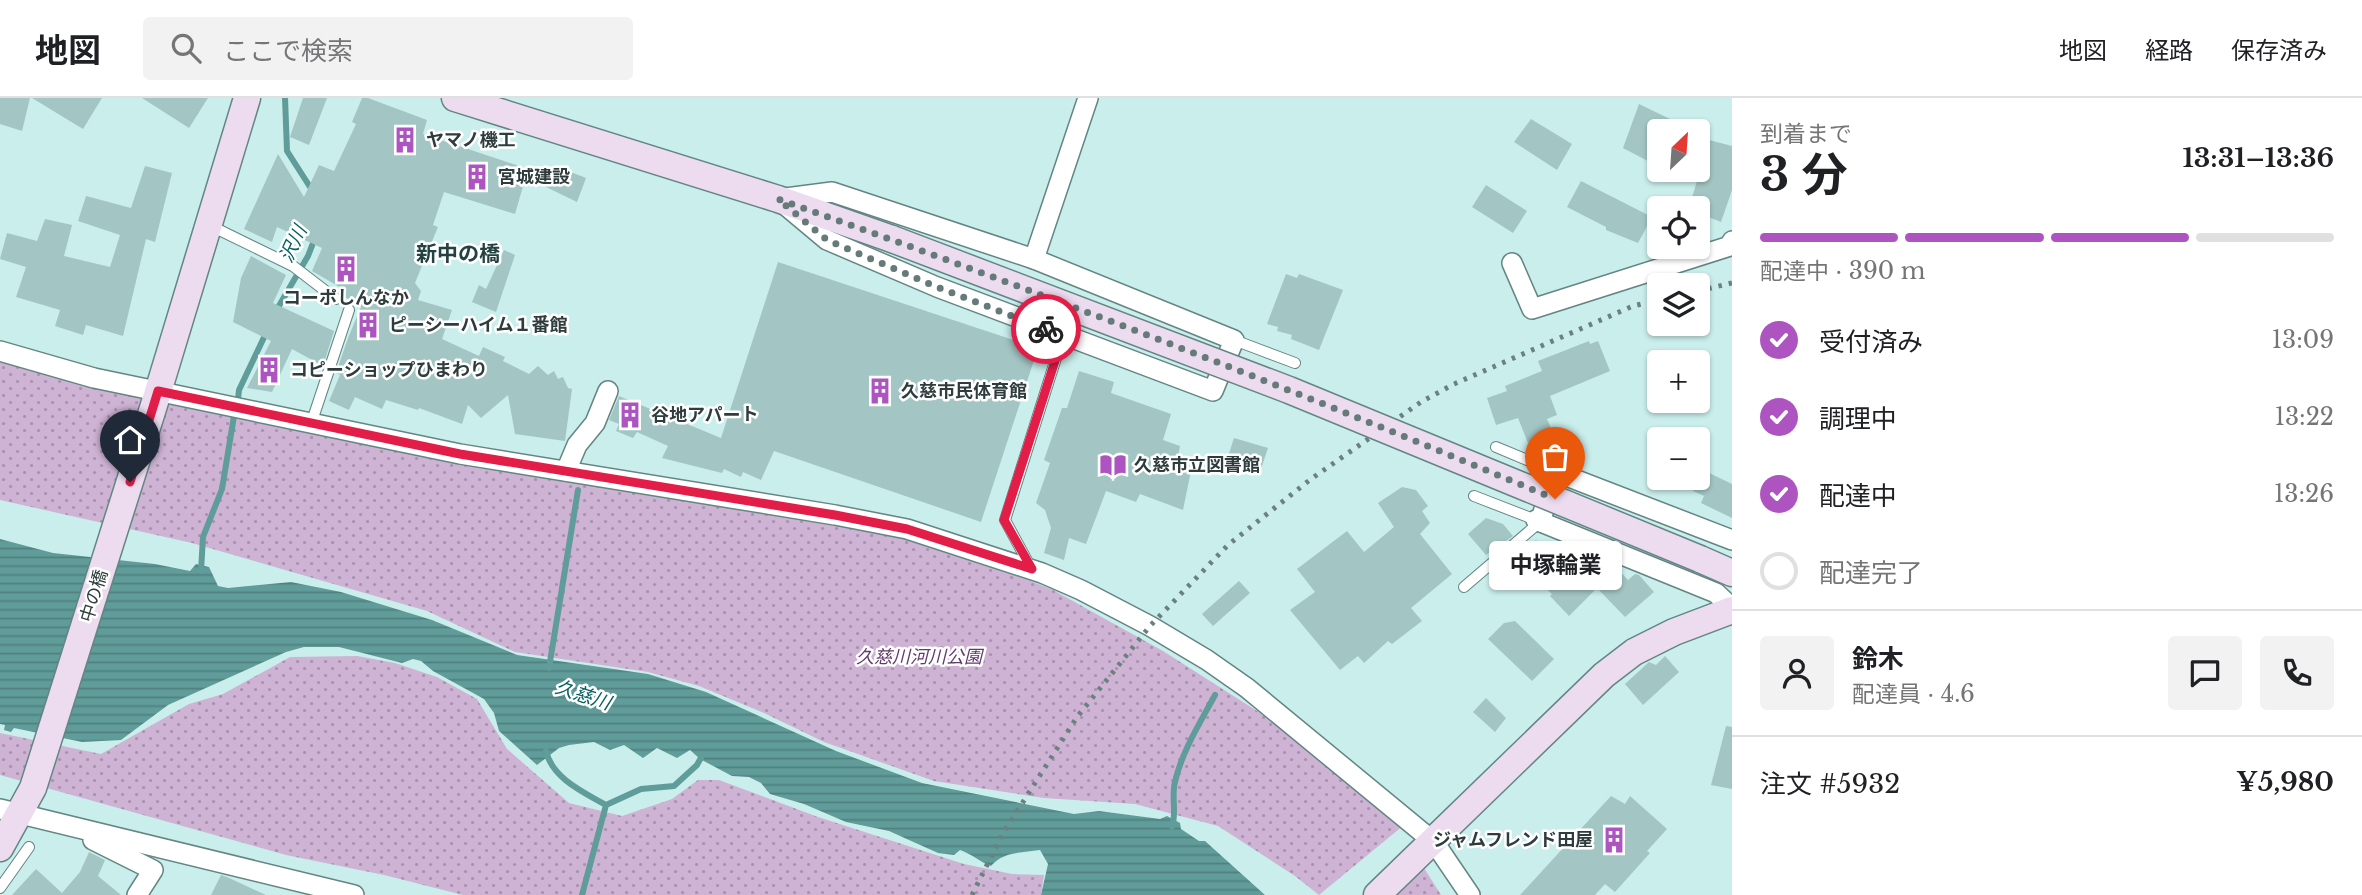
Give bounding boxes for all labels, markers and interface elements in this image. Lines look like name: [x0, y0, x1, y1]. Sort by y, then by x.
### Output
search box: [143, 17, 633, 80]
icon: search: [167, 29, 205, 67]
text: 地図: [35, 30, 101, 71]
text: ここで検索: [223, 35, 353, 67]
text: 地図: [2059, 36, 2107, 65]
text: 経路: [2145, 36, 2193, 65]
text: 保存済み: [2231, 36, 2327, 65]
north arrow: [1647, 119, 1710, 182]
map controls: [1647, 119, 1710, 490]
text: 到着まで: [1760, 120, 1852, 148]
building icon: ヤマノ機工: [390, 125, 420, 155]
place label: ヤマノ機工: [426, 129, 515, 151]
text: 13:31–13:36: [2182, 142, 2334, 174]
text: 3 分: [1760, 146, 1848, 203]
building icon: 宮城建設: [462, 162, 492, 192]
place label: 宮城建設: [498, 166, 570, 188]
button: locate: [1647, 196, 1710, 259]
water label: 沢川: [275, 220, 312, 266]
district label: 新中の橋: [416, 241, 500, 267]
building icon: コーポしんなか: [331, 254, 361, 284]
text: 配達中 · 390 m: [1760, 257, 1925, 285]
button: layers: [1647, 273, 1710, 336]
place label: コーポしんなか: [283, 287, 409, 309]
courier: [1011, 294, 1081, 364]
building icon: ピーシーハイム１番館: [353, 310, 383, 340]
icon: bike: [1027, 310, 1065, 348]
place label: ピーシーハイム１番館: [389, 314, 568, 336]
icon: check: [1760, 321, 1798, 359]
text: 受付済み: [1819, 326, 1923, 358]
text: 13:09: [2272, 326, 2334, 354]
button: +: [1647, 350, 1710, 413]
building icon: コピーショップひまわり: [254, 355, 284, 385]
place label: コピーショップひまわり: [290, 359, 488, 381]
building icon: 久慈市民体育館: [865, 376, 895, 406]
place label: 久慈市民体育館: [901, 380, 1027, 402]
icon: check: [1760, 398, 1798, 436]
building icon: 谷地アパート: [615, 400, 645, 430]
text: 調理中: [1819, 403, 1897, 435]
text: 13:22: [2275, 403, 2334, 431]
place label: 谷地アパート: [651, 404, 759, 426]
pin: [100, 410, 160, 482]
icon: home: [111, 421, 149, 459]
pin: [1525, 427, 1585, 499]
button: −: [1647, 427, 1710, 490]
icon: bag: [1536, 438, 1574, 476]
library icon: 久慈市立図書館: [1098, 450, 1128, 480]
place label: 久慈市立図書館: [1134, 454, 1260, 476]
icon: check: [1760, 475, 1798, 513]
text: 配達中: [1819, 480, 1897, 512]
text: 13:26: [2274, 480, 2334, 508]
callout: 中塚輪業: [1488, 541, 1622, 590]
text: 中塚輪業: [1510, 551, 1602, 579]
text: 配達完了: [1819, 557, 1923, 589]
street label: 中の橋: [76, 567, 112, 625]
button: person: [1760, 636, 1834, 710]
button: chat: [2168, 636, 2242, 710]
button: phone: [2260, 636, 2334, 710]
text: 鈴木: [1852, 643, 1904, 675]
park label: 久慈川河川公園: [856, 646, 985, 668]
water label: 久慈川: [552, 675, 616, 715]
text: 配達員 · 4.6: [1852, 680, 1975, 708]
text: ¥5,980: [2236, 766, 2334, 798]
text: 注文 #5932: [1760, 768, 1900, 800]
building icon: ジャムフレンド田屋: [1599, 825, 1629, 855]
place label: ジャムフレンド田屋: [1433, 829, 1593, 851]

